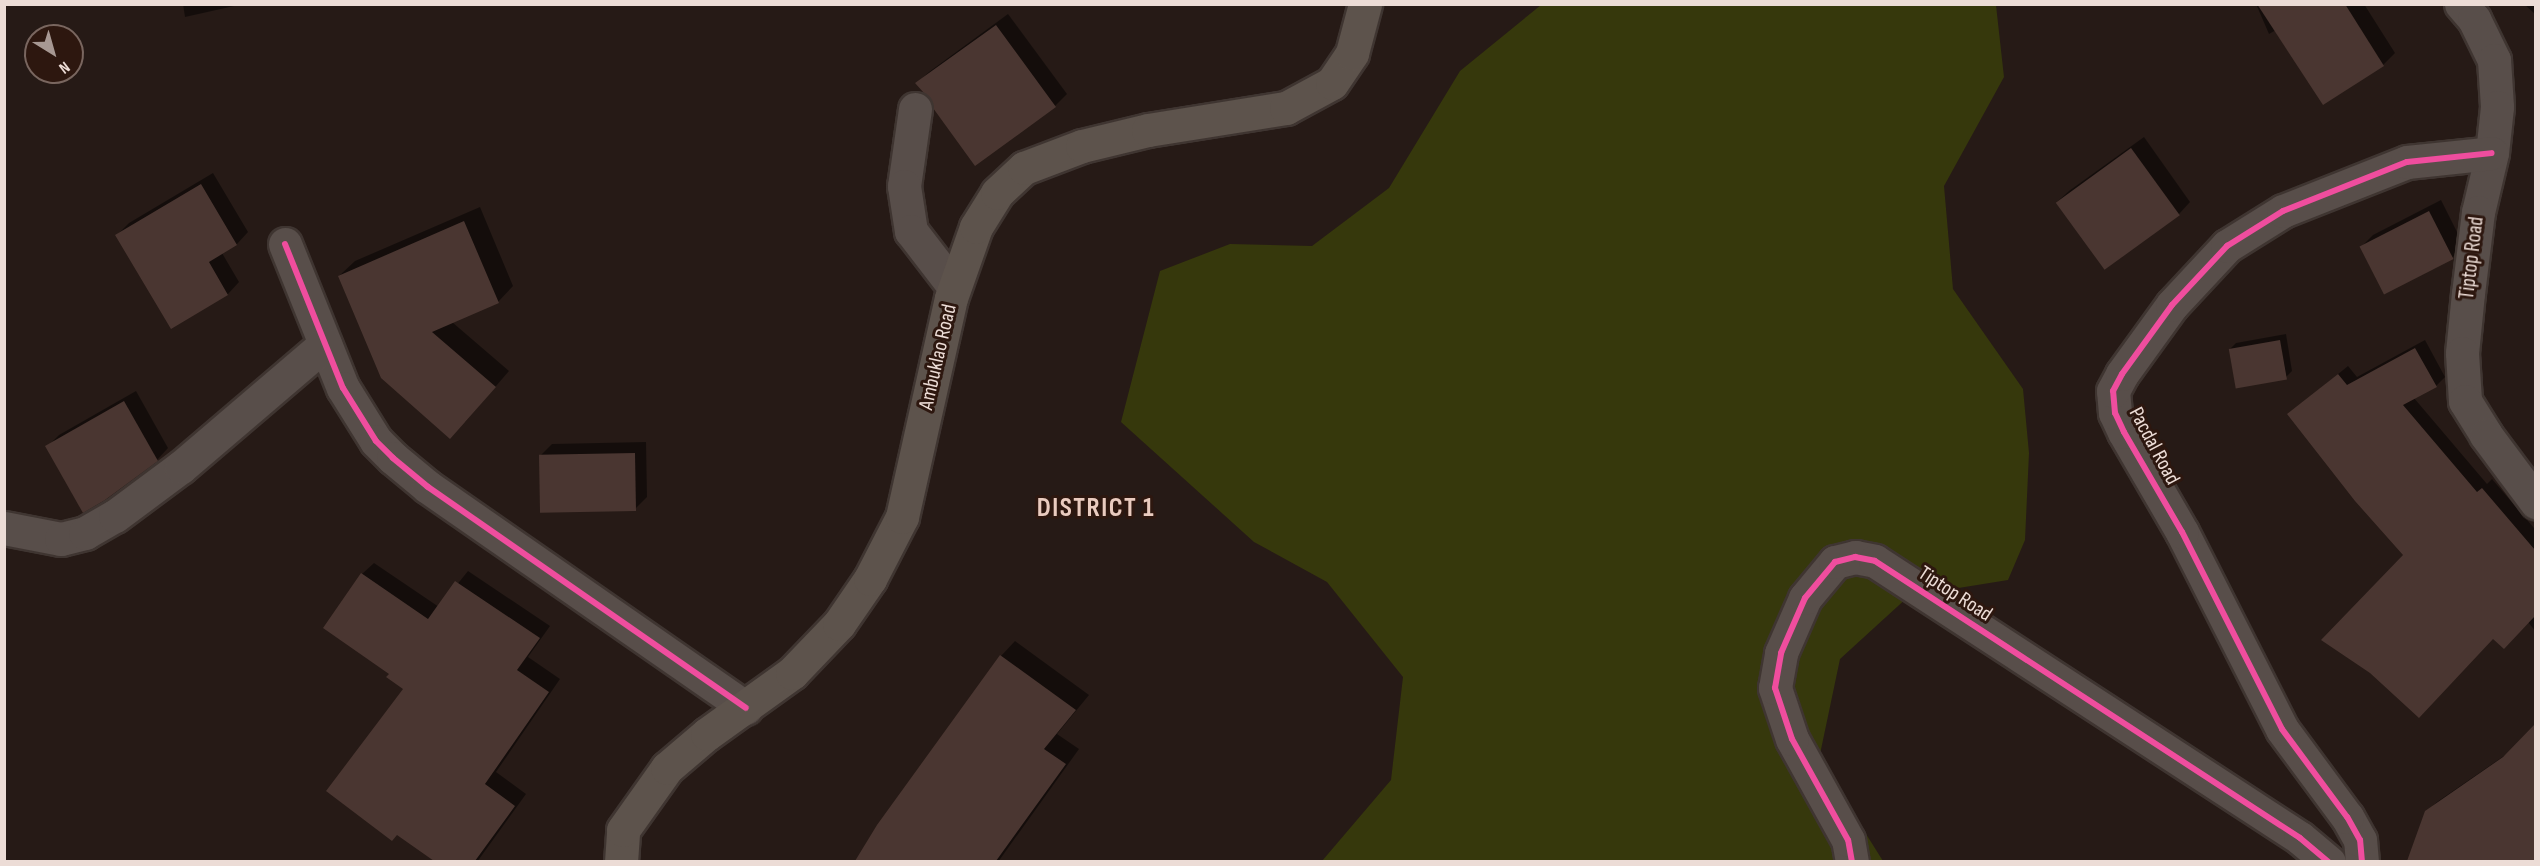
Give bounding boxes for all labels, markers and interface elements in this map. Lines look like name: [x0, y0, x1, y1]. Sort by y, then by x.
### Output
north arrow: [24, 24, 84, 84]
text: N: [55, 57, 73, 77]
street label: Tiptop Road: [2454, 215, 2490, 301]
street label: Ambuklao Road: [914, 302, 962, 412]
street label: Pacdal Road: [2123, 403, 2185, 489]
district label: DISTRICT 1: [1037, 493, 1155, 525]
street label: Tiptop Road: [1913, 561, 1997, 627]

